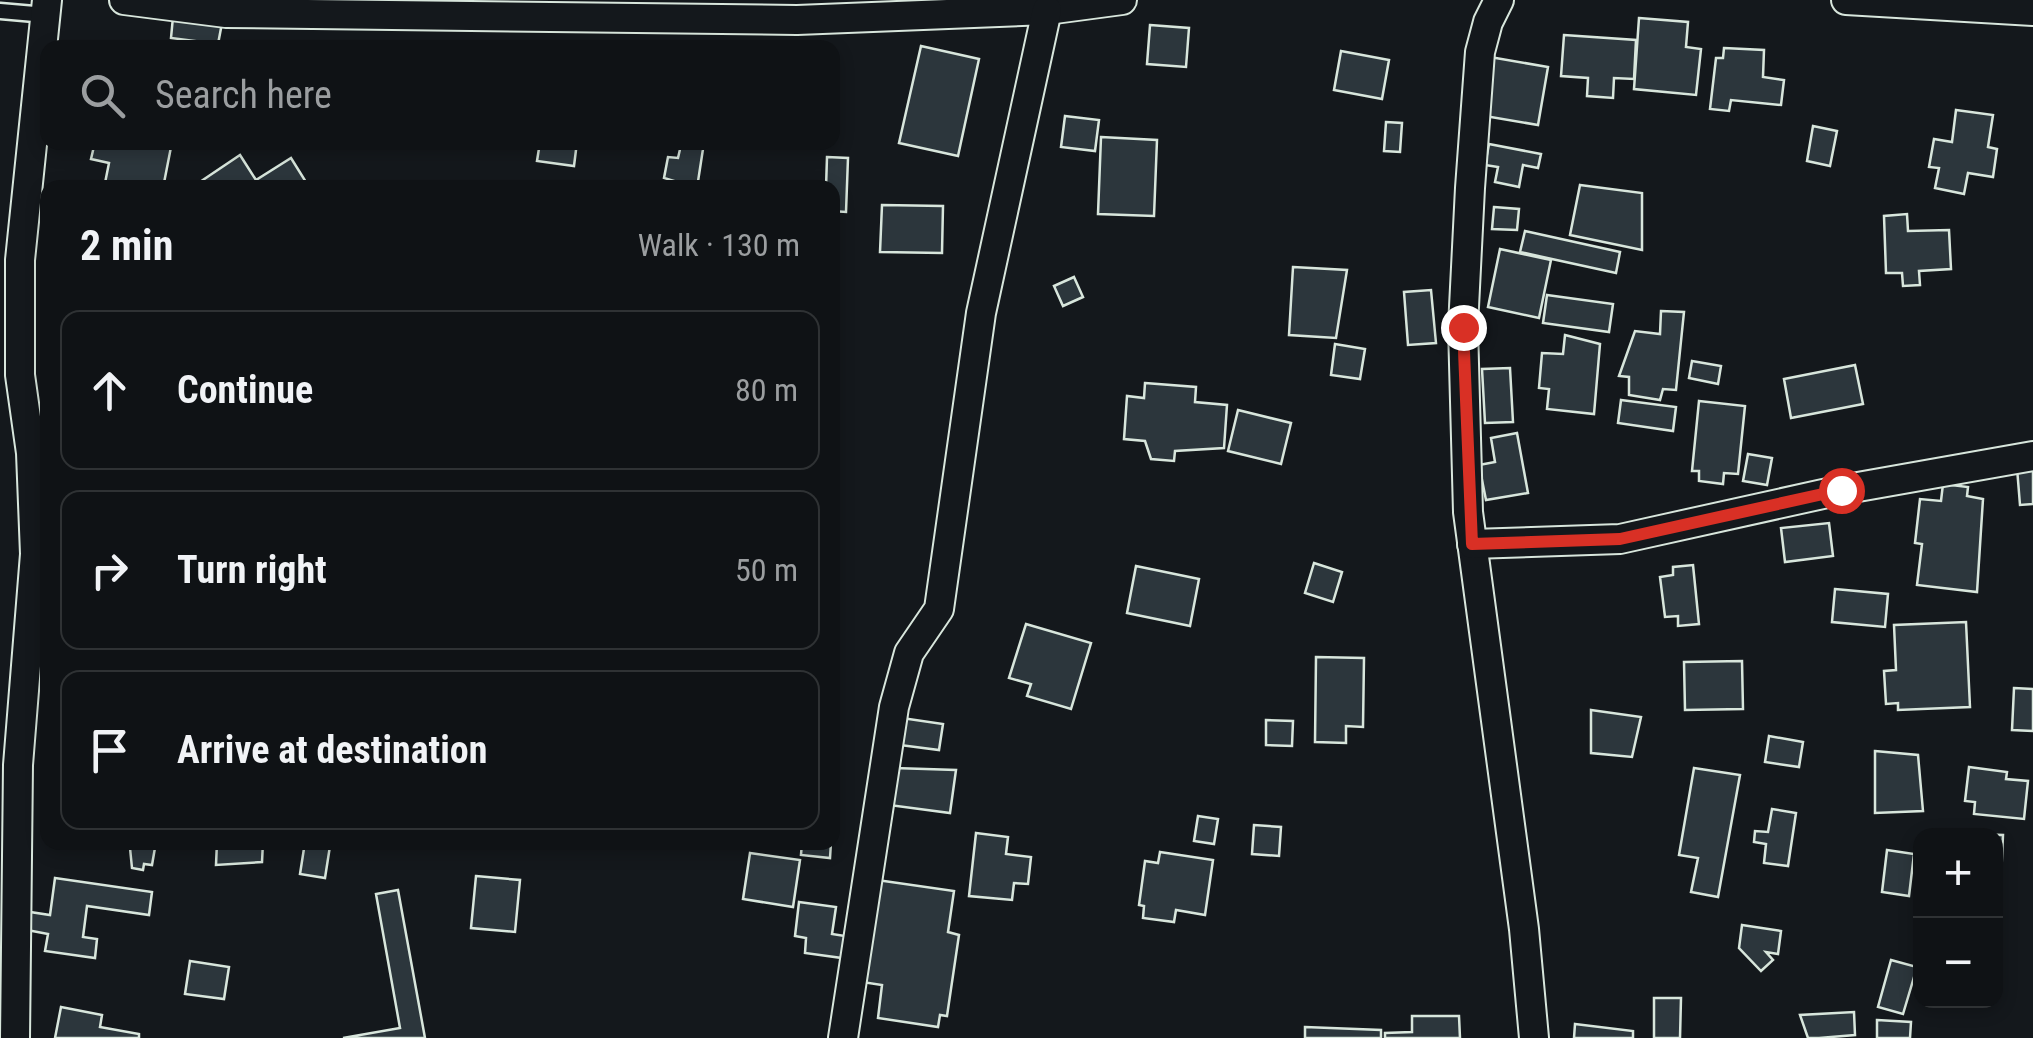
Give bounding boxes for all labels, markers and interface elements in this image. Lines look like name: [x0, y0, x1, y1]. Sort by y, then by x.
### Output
search box: [40, 40, 840, 150]
icon: search: [75, 68, 130, 123]
text: Search here: [155, 73, 332, 117]
text: 2 min: [80, 221, 173, 270]
text: Walk · 130 m: [638, 226, 800, 264]
route end: [1441, 305, 1487, 351]
icon: ahead: [82, 363, 137, 418]
text: Continue: [177, 368, 313, 412]
text: 80 m: [735, 371, 798, 409]
route start: [1819, 468, 1865, 514]
icon: right: [82, 543, 137, 598]
text: Turn right: [177, 548, 327, 592]
text: 50 m: [735, 551, 798, 589]
icon: arrive: [82, 723, 137, 778]
text: Arrive at destination: [177, 728, 487, 772]
map controls: [1913, 828, 2003, 1008]
button: +: [1913, 828, 2003, 918]
button: −: [1913, 918, 2003, 1008]

